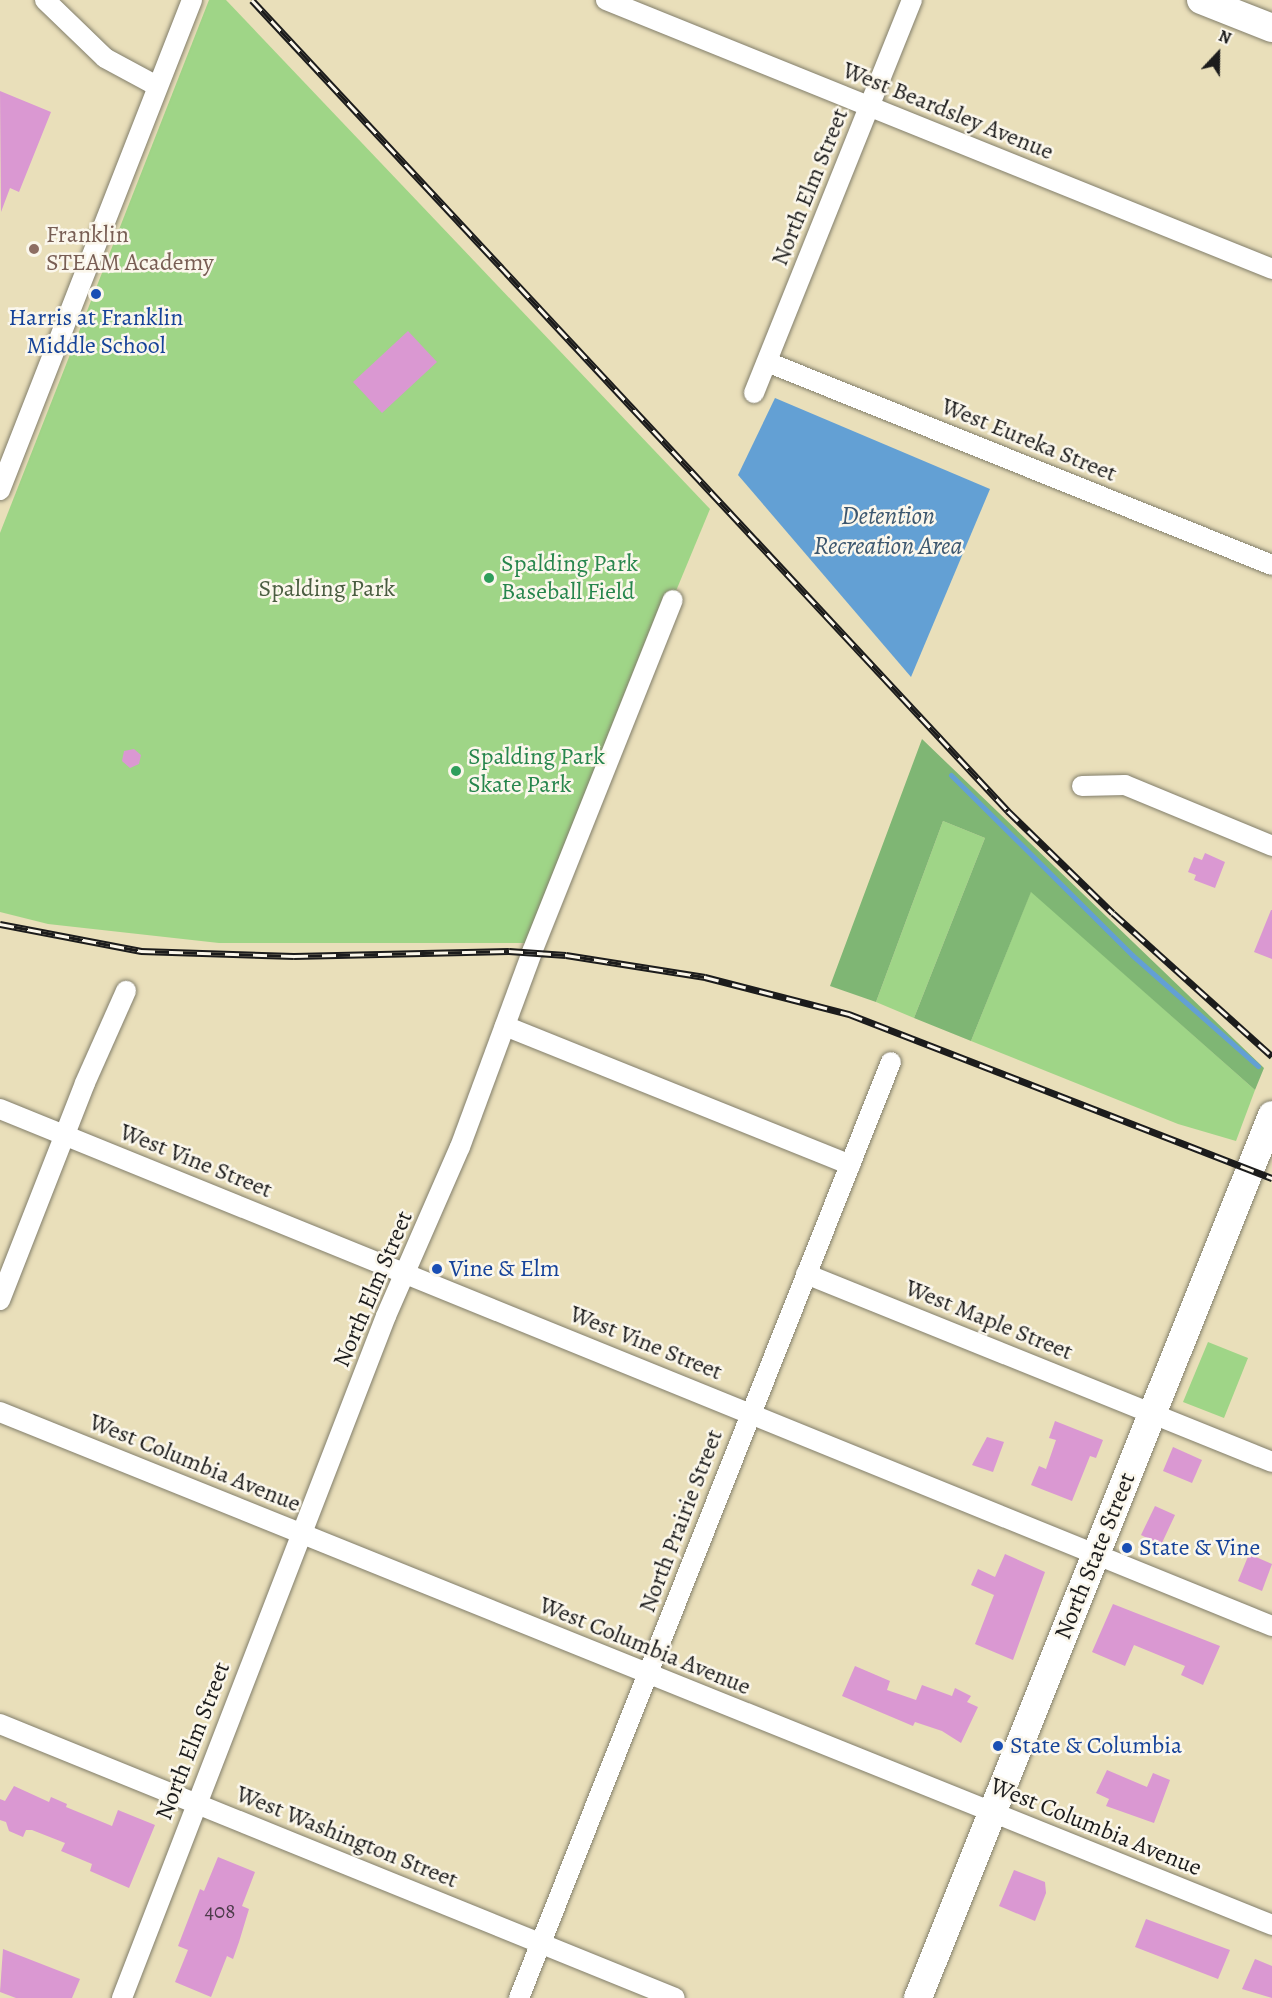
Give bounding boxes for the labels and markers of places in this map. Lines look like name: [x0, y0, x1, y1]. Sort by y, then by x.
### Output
place label: Franklin STEAM Academy: [46, 221, 214, 277]
marker: Franklin STEAM Academy: [27, 242, 41, 256]
marker: Harris at Franklin Middle School: [89, 287, 103, 301]
place label: Harris at Franklin Middle School: [8, 304, 184, 360]
place label: Spalding Park Baseball Field: [501, 550, 638, 606]
marker: Spalding Park Baseball Field: [482, 571, 496, 585]
place label: Spalding Park Skate Park: [468, 743, 605, 799]
marker: Spalding Park Skate Park: [449, 764, 463, 778]
place label: Vine & Elm: [449, 1255, 560, 1283]
marker: Vine & Elm: [430, 1262, 444, 1276]
place label: State & Vine: [1139, 1534, 1260, 1562]
marker: State & Vine: [1120, 1541, 1134, 1555]
place label: State & Columbia: [1010, 1732, 1182, 1760]
marker: State & Columbia: [991, 1739, 1005, 1753]

